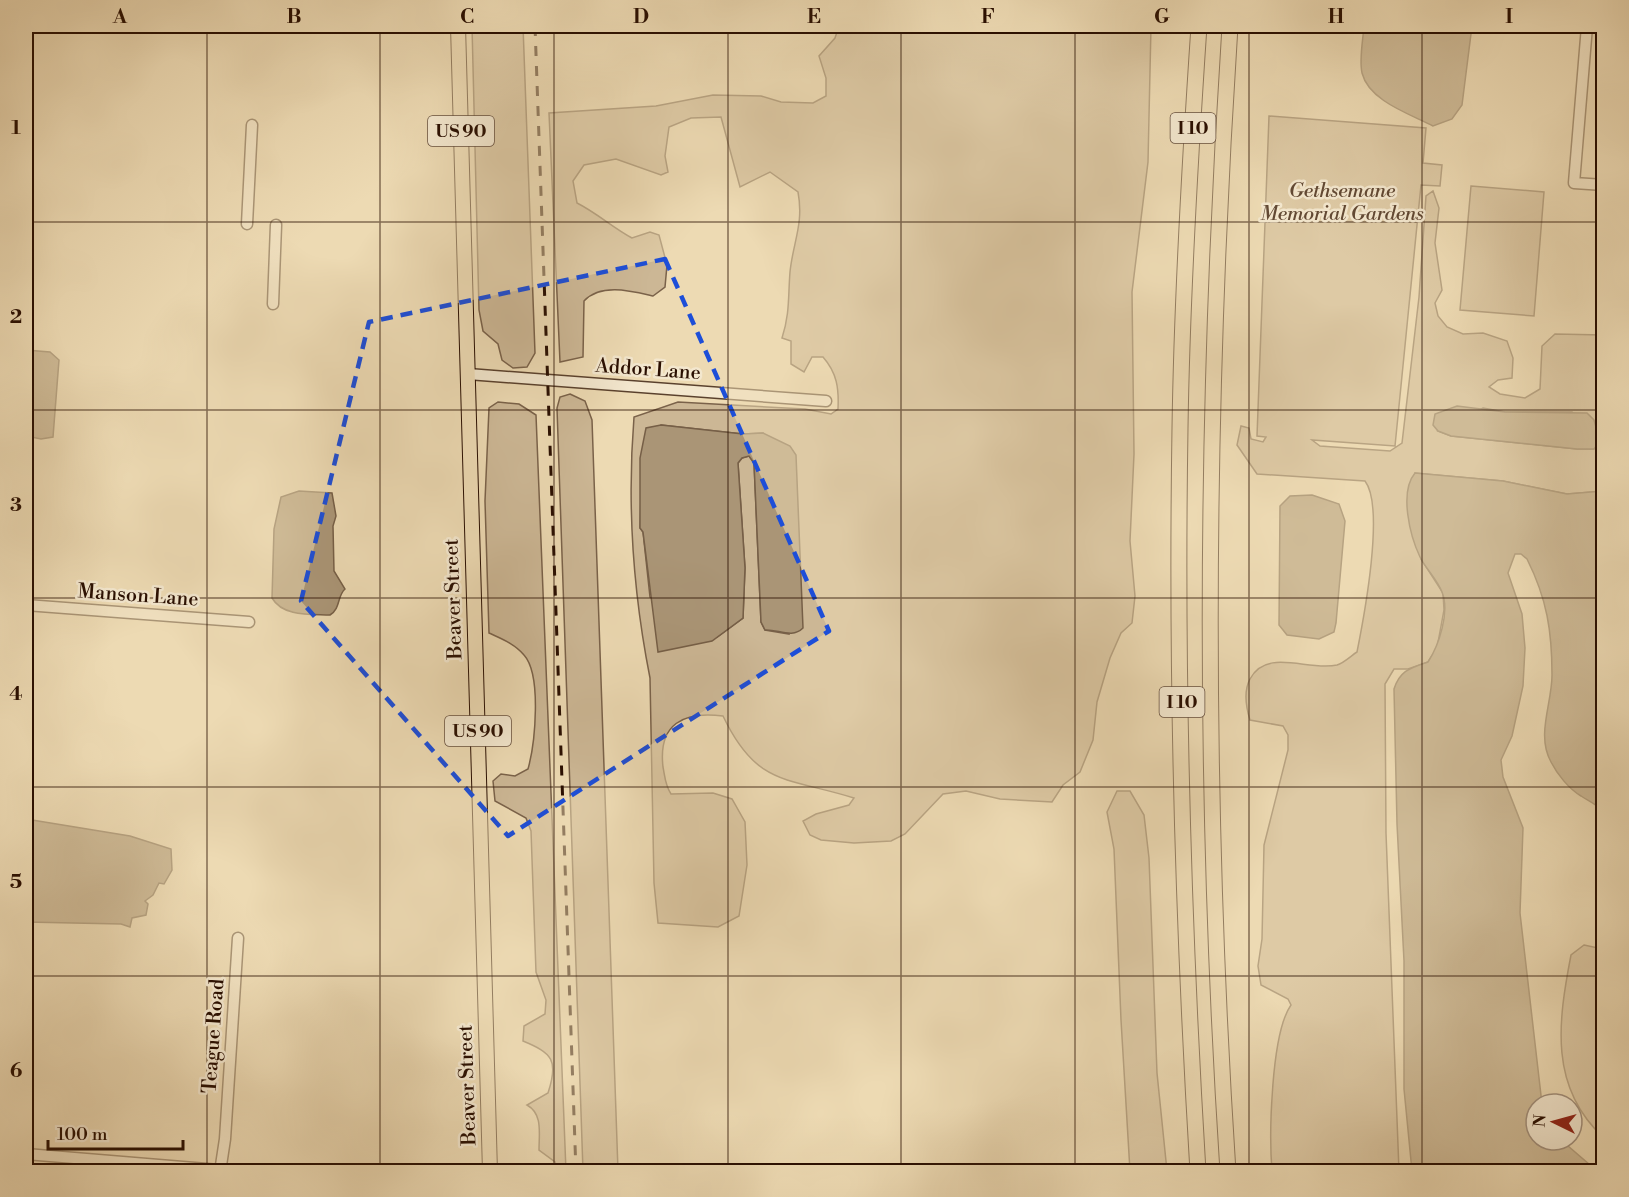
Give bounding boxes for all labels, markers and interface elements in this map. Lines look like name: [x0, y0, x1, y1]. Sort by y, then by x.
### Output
text: A: [112, 5, 128, 30]
text: B: [286, 5, 302, 30]
text: C: [460, 5, 474, 30]
text: D: [633, 5, 649, 30]
text: E: [807, 5, 821, 30]
text: F: [981, 5, 995, 30]
text: G: [1154, 5, 1170, 30]
text: H: [1328, 5, 1345, 30]
text: I: [1505, 5, 1513, 30]
road number: I 10: [1170, 113, 1216, 143]
text: 1: [11, 116, 21, 141]
road number: US 90: [428, 116, 494, 146]
park label: Gethsemane Memorial Gardens: [1260, 179, 1424, 227]
text: 2: [10, 305, 22, 330]
street label: Addor Lane: [594, 354, 701, 386]
text: 3: [10, 493, 22, 518]
street label: Beaver Street: [439, 538, 469, 661]
street label: Manson Lane: [77, 579, 199, 613]
text: 4: [9, 682, 23, 707]
road number: I 10: [1160, 687, 1204, 717]
road number: US 90: [445, 716, 511, 746]
text: 5: [10, 870, 22, 895]
street label: Teague Road: [198, 977, 231, 1094]
street label: Beaver Street: [453, 1024, 483, 1147]
text: 6: [10, 1059, 23, 1084]
north arrow: [1524, 1092, 1584, 1152]
scale bar: [48, 1113, 183, 1151]
text: N: [1530, 1113, 1551, 1128]
text: 100 m: [57, 1123, 108, 1146]

